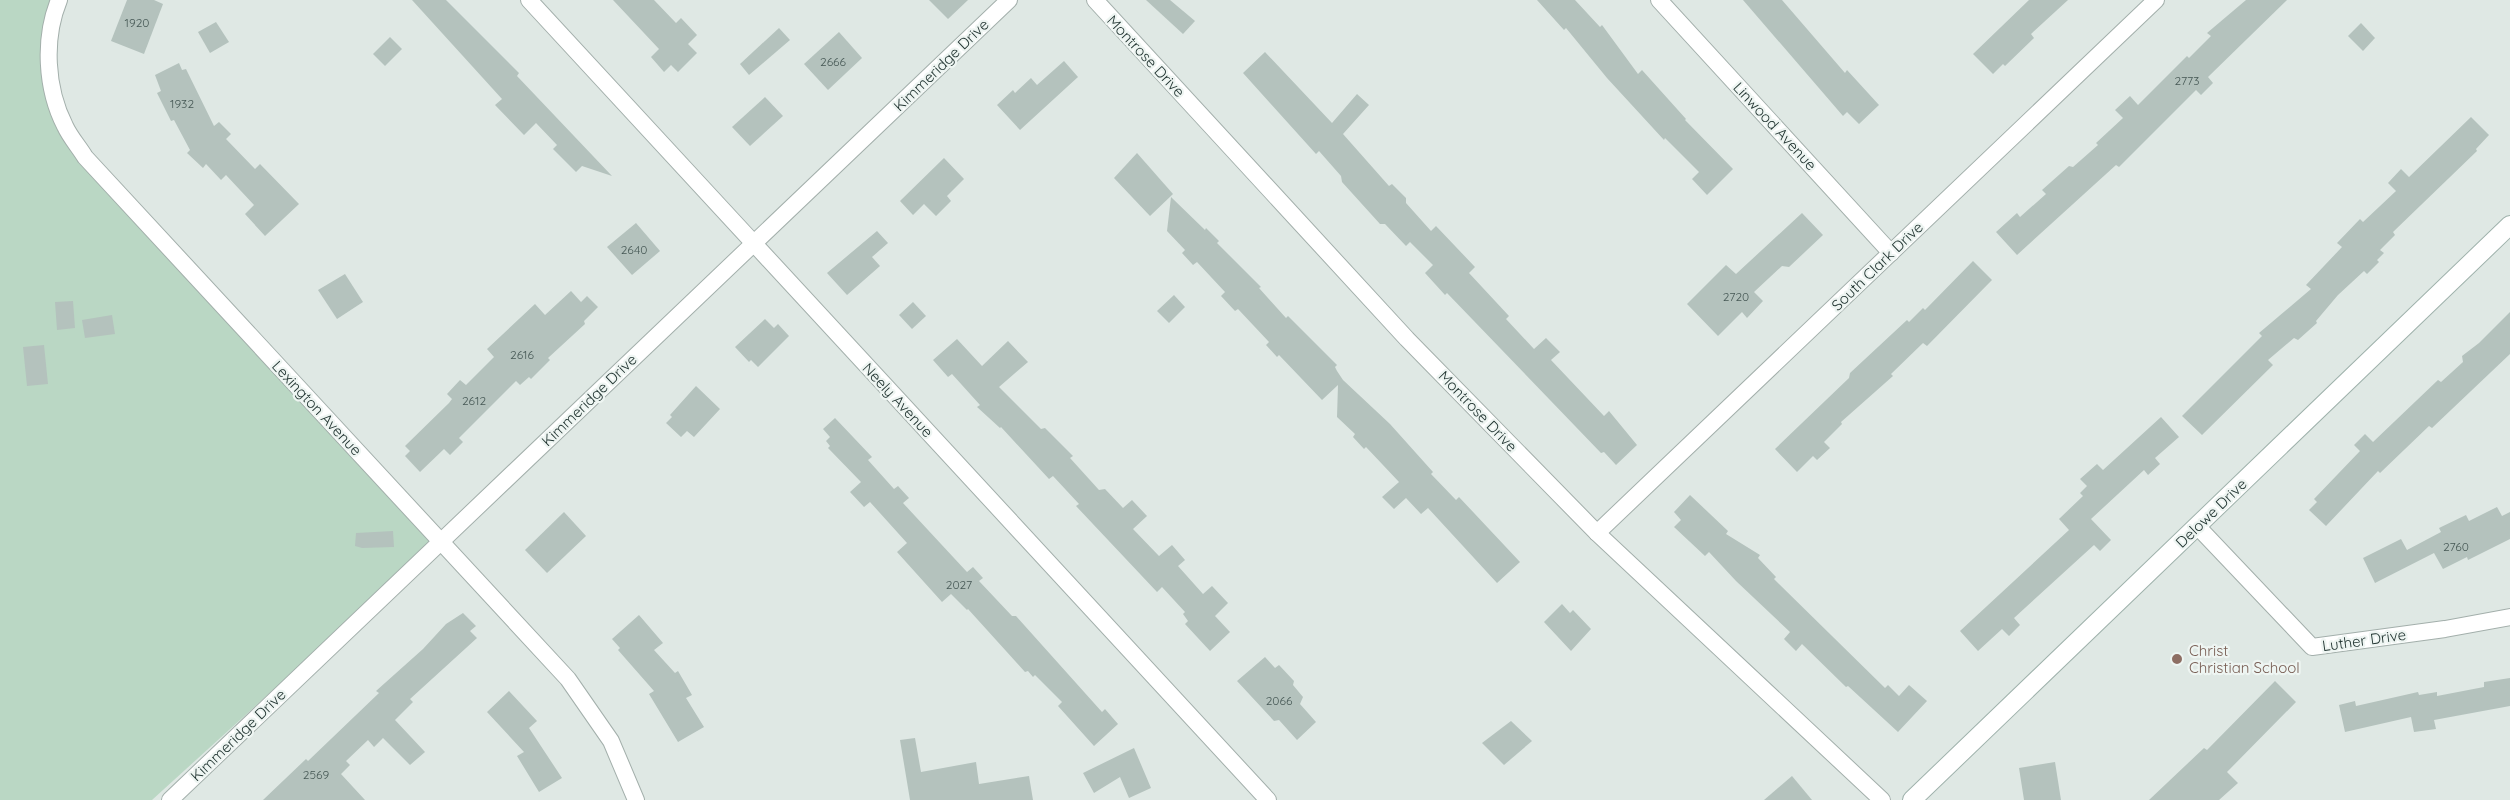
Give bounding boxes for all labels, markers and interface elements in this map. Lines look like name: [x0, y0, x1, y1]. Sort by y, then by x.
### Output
street label: Montrose Drive: [1103, 11, 1189, 101]
house number: 1920: [125, 15, 149, 30]
street label: Kimmeridge Drive: [889, 15, 993, 115]
house number: 2666: [820, 54, 847, 69]
house number: 2773: [2174, 73, 2200, 88]
street label: Linwood Avenue: [1729, 78, 1821, 174]
house number: 1932: [170, 96, 194, 111]
street label: South Clark Drive: [1827, 217, 1927, 315]
house number: 2640: [621, 242, 647, 257]
house number: 2720: [1723, 289, 1749, 304]
house number: 2616: [510, 347, 535, 362]
street label: Kimmeridge Drive: [537, 350, 641, 450]
street label: Lexington Avenue: [268, 357, 366, 459]
street label: Neely Avenue: [859, 359, 937, 441]
street label: Montrose Drive: [1435, 366, 1521, 456]
house number: 2612: [462, 393, 486, 408]
street label: Delowe Drive: [2171, 474, 2251, 552]
house number: 2760: [2443, 539, 2469, 554]
house number: 2027: [946, 577, 972, 592]
street label: Luther Drive: [2321, 625, 2407, 655]
place label: Christ Christian School: [2189, 641, 2300, 677]
marker: Christ Christian School: [2170, 652, 2184, 666]
street label: Kimmeridge Drive: [186, 685, 290, 785]
house number: 2066: [1266, 693, 1293, 708]
house number: 2569: [303, 767, 329, 782]

